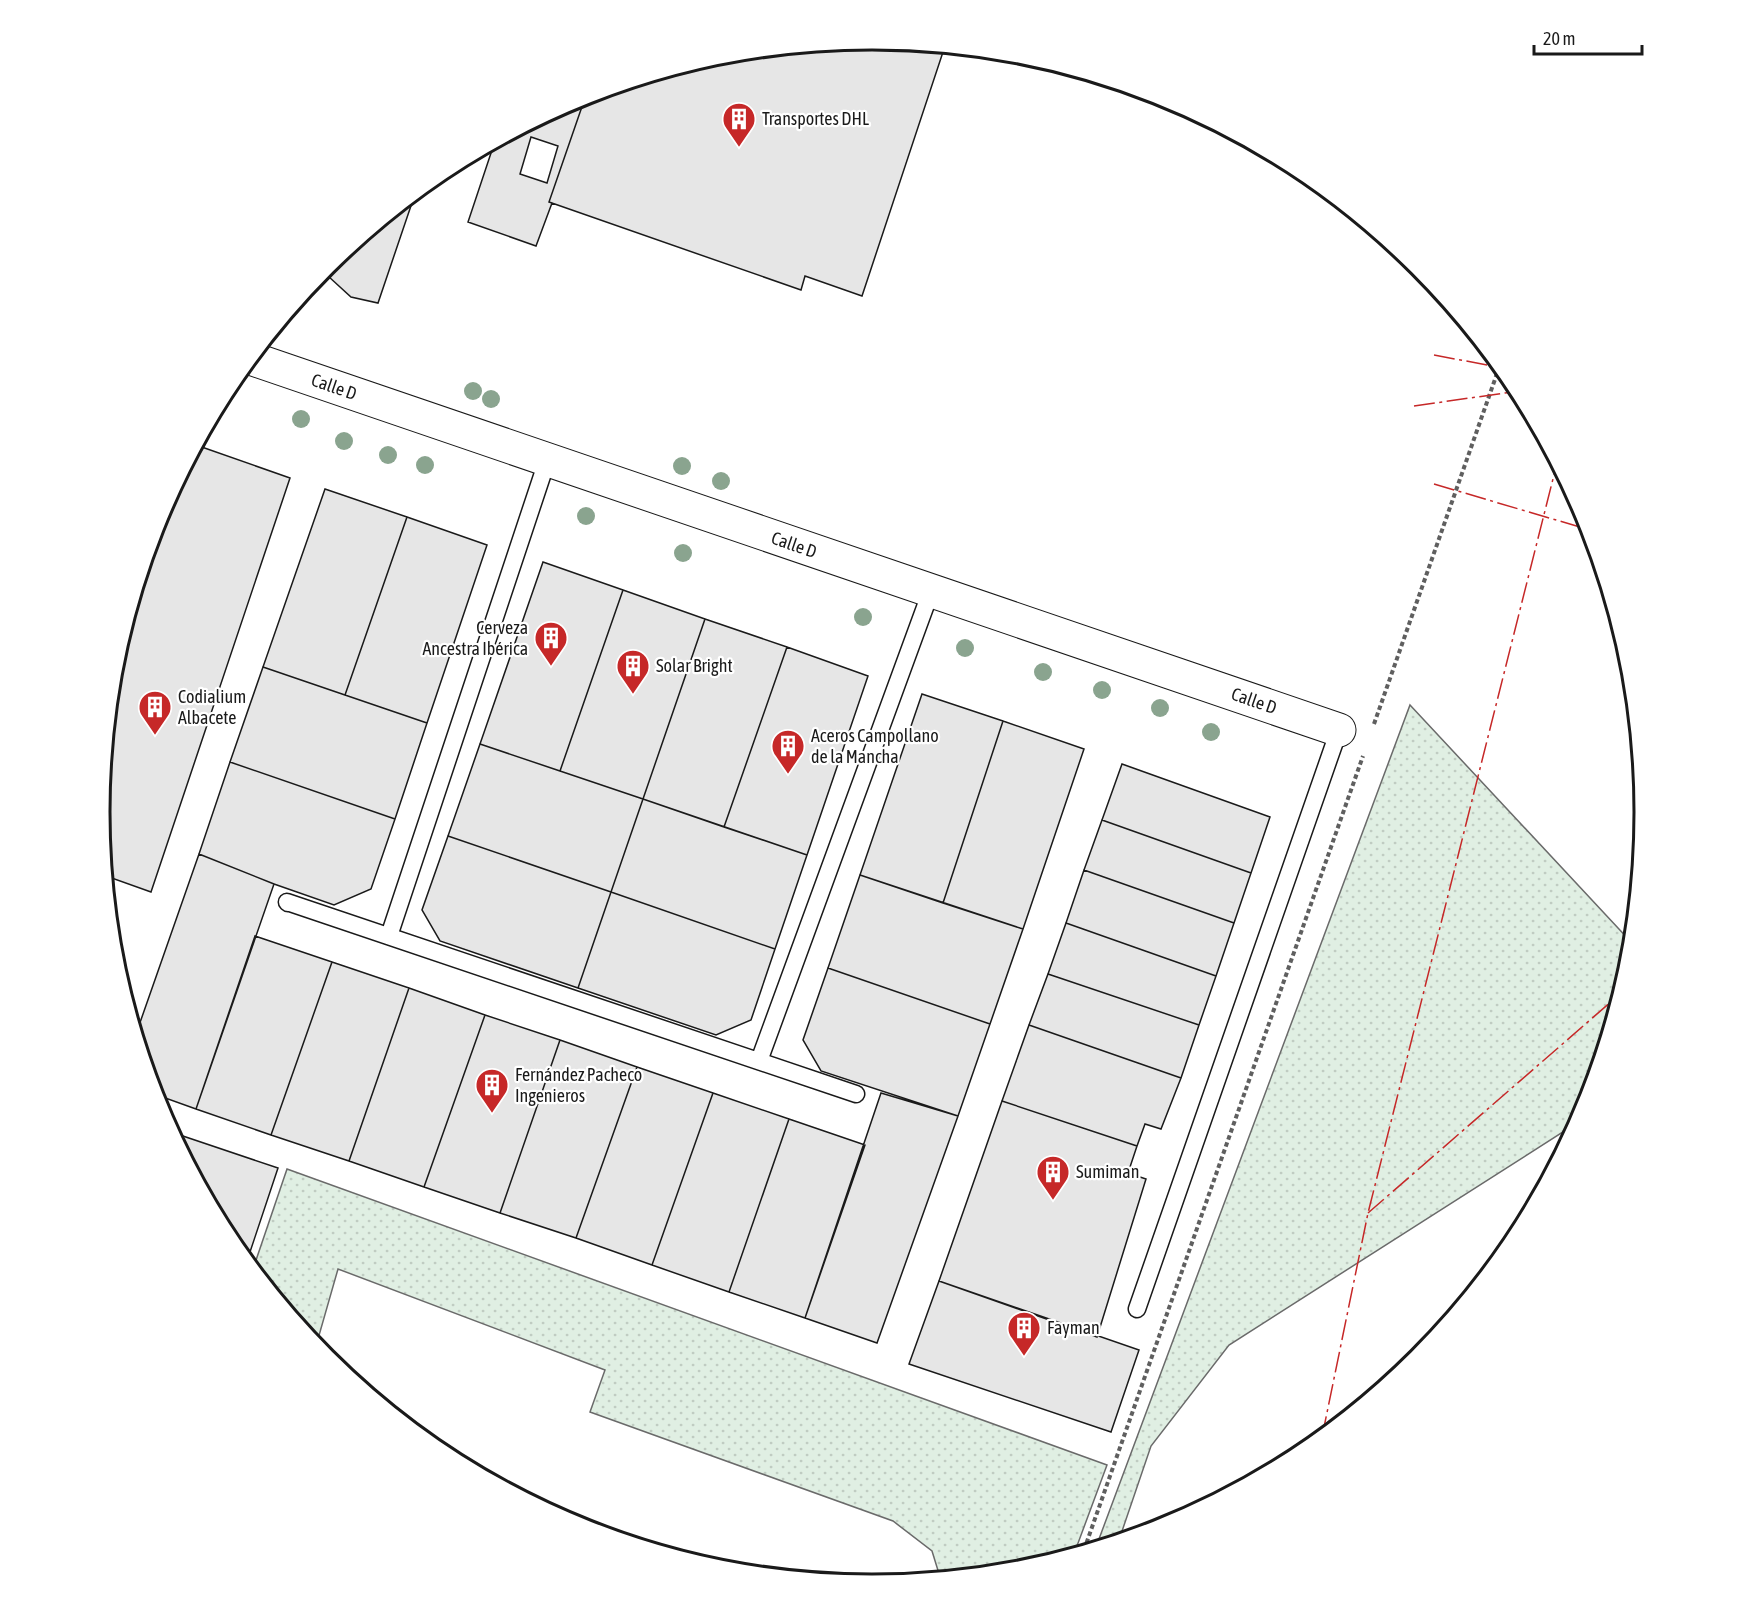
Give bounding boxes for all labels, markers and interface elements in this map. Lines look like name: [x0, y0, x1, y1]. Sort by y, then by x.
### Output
scale bar: [1534, 18, 1642, 56]
text: 20 m: [1543, 28, 1575, 49]
building icon: Transportes DHL: [721, 101, 757, 148]
place label: Transportes DHL: [762, 108, 869, 129]
street label: Calle D: [309, 369, 360, 404]
street label: Calle D: [769, 527, 820, 562]
place label: Cerveza Ancestra Ibérica: [423, 617, 528, 659]
building icon: Cerveza Ancestra Ibérica: [533, 620, 569, 667]
building icon: Solar Bright: [615, 648, 651, 695]
place label: Solar Bright: [656, 655, 733, 676]
street label: Calle D: [1229, 683, 1280, 718]
place label: Codialium Albacete: [178, 686, 246, 728]
building icon: Codialium Albacete: [137, 689, 173, 736]
place label: Aceros Campollano de la Mancha: [811, 725, 939, 767]
building icon: Aceros Campollano de la Mancha: [770, 728, 806, 775]
place label: Fernández Pacheco Ingenieros: [515, 1064, 642, 1106]
building icon: Fernández Pacheco Ingenieros: [474, 1067, 510, 1114]
building icon: Sumiman: [1035, 1154, 1071, 1201]
place label: Sumiman: [1076, 1161, 1139, 1182]
building icon: Fayman: [1006, 1310, 1042, 1357]
place label: Fayman: [1047, 1317, 1100, 1338]

